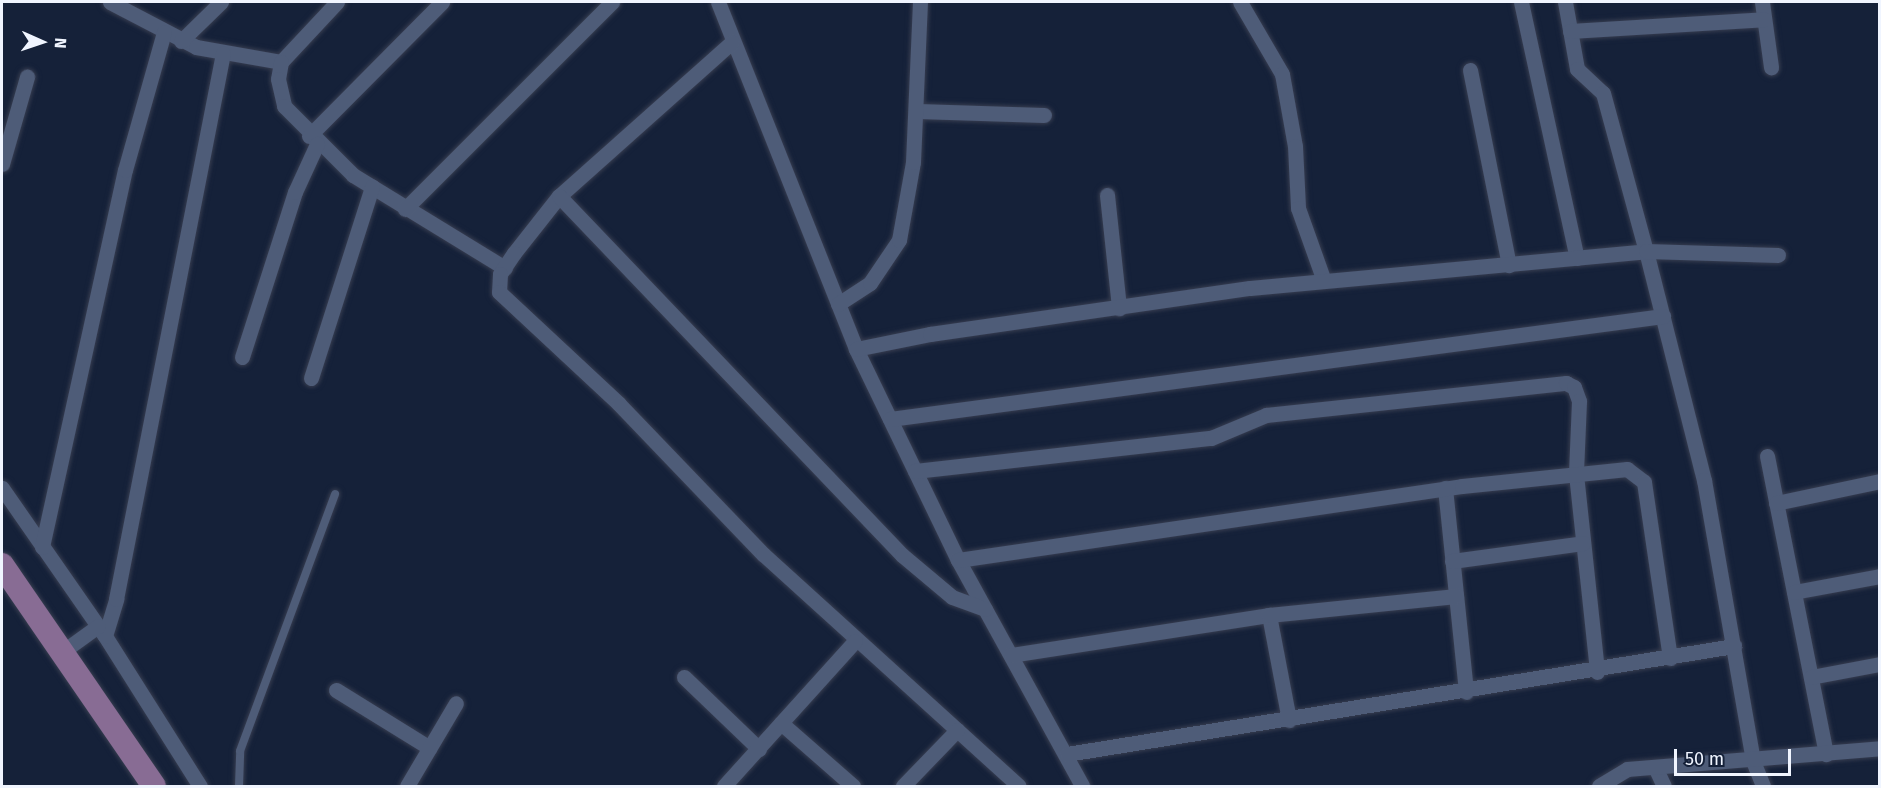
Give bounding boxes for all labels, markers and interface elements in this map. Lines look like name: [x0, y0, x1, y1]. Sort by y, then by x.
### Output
north arrow: [12, 12, 72, 72]
text: N: [51, 37, 70, 49]
scale bar: [1677, 737, 1794, 775]
text: 50 m: [1685, 748, 1724, 770]

